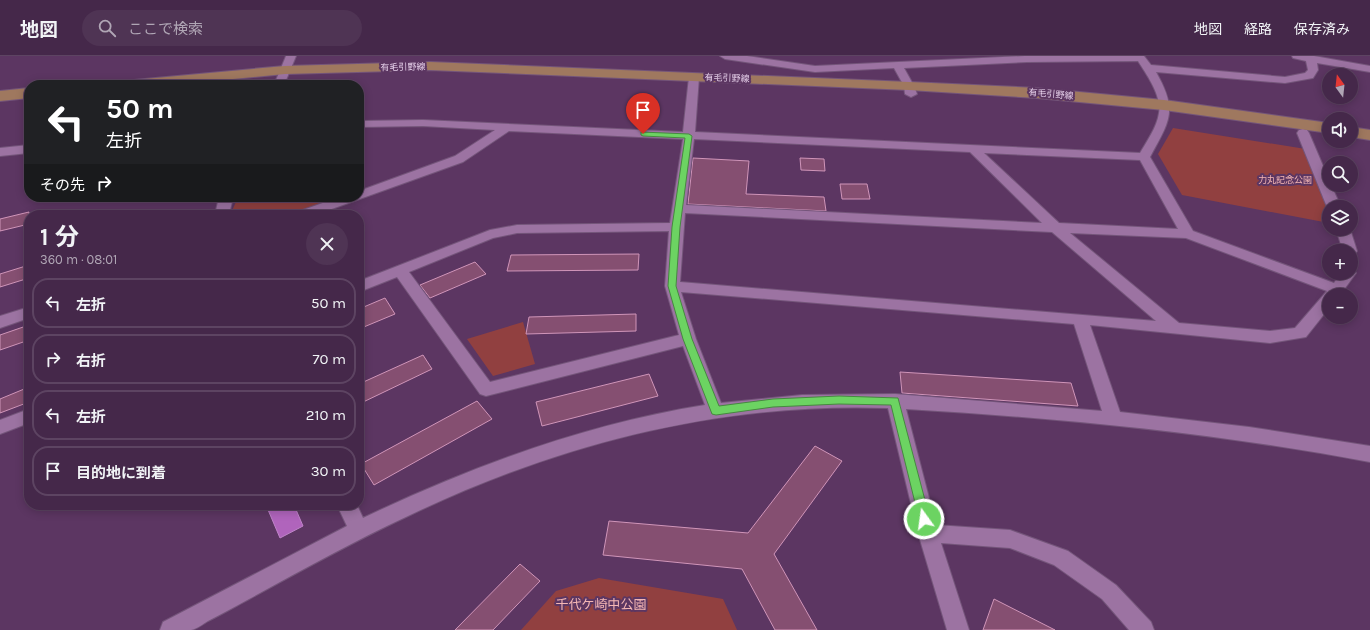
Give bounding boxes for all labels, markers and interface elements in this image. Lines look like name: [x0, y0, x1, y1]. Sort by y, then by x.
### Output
search box: [82, 10, 362, 46]
icon: search: [96, 17, 118, 39]
text: 地図: [20, 19, 58, 41]
text: ここで検索: [128, 20, 203, 38]
text: 地図: [1194, 21, 1222, 38]
text: 経路: [1244, 21, 1272, 38]
text: 保存済み: [1294, 21, 1350, 38]
street label: 有毛引野線: [380, 62, 427, 72]
north arrow: [1322, 68, 1358, 104]
map controls: [1322, 68, 1358, 324]
street label: 有毛引野線: [704, 72, 751, 84]
street label: 有毛引野線: [1028, 87, 1075, 101]
text: 50 m: [106, 92, 174, 125]
pin: [626, 93, 660, 134]
icon: left: [40, 96, 92, 148]
icon: arrive: [632, 99, 654, 121]
button: sound: [1322, 112, 1358, 148]
text: 左折: [106, 130, 142, 152]
button: search: [1322, 156, 1358, 192]
icon: right: [93, 172, 115, 194]
park label: 力丸記念公園: [1258, 175, 1312, 185]
text: その先: [40, 176, 85, 194]
button: layers: [1322, 200, 1358, 236]
text: 1 分: [40, 223, 79, 251]
button: close: [306, 223, 348, 265]
button: +: [1322, 244, 1358, 280]
text: 360 m · 08:01: [40, 252, 117, 267]
button: −: [1322, 288, 1358, 324]
icon: left: [42, 292, 64, 314]
text: 50 m: [311, 294, 346, 312]
text: 左折: [76, 296, 106, 314]
icon: right: [42, 348, 64, 370]
text: 70 m: [312, 350, 346, 368]
text: 右折: [76, 352, 106, 370]
icon: left: [42, 404, 64, 426]
text: 210 m: [306, 406, 346, 424]
text: 左折: [76, 408, 106, 426]
icon: arrive: [42, 460, 64, 482]
text: 30 m: [311, 462, 346, 480]
text: 目的地に到着: [76, 464, 166, 482]
position arrow: [903, 498, 945, 540]
park label: 千代ケ崎中公園: [555, 597, 647, 612]

